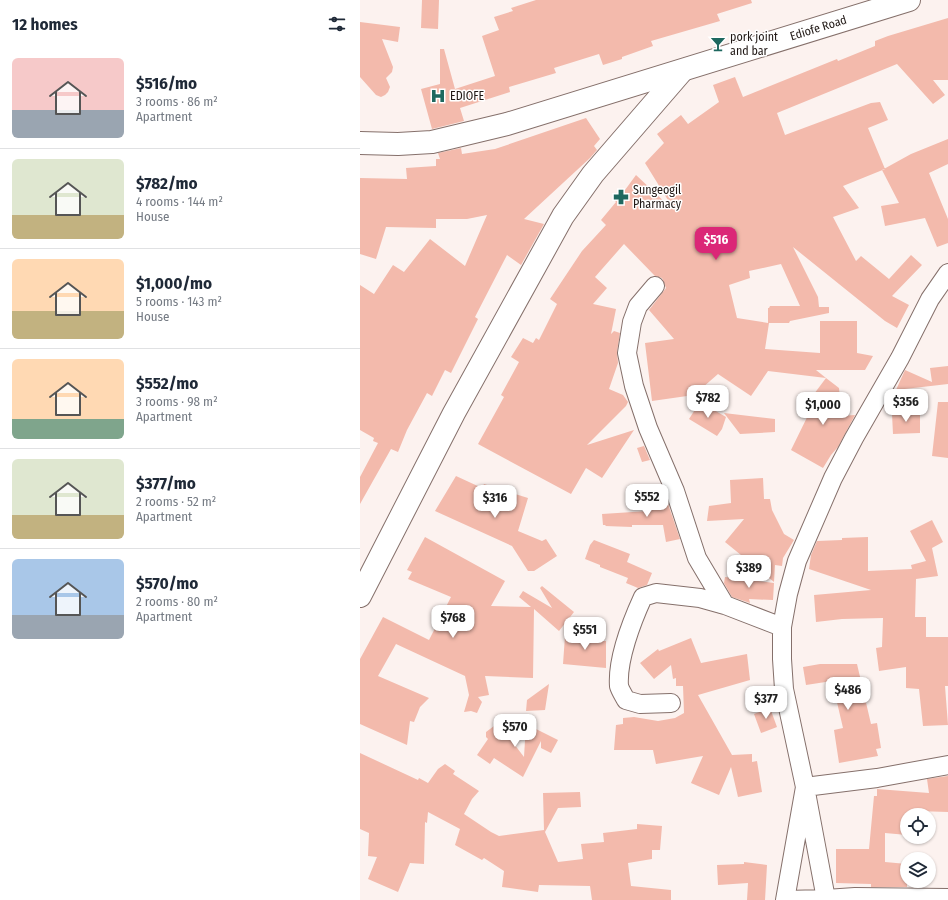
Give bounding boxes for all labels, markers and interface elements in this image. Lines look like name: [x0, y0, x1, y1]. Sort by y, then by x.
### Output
icon: filters: [326, 13, 348, 35]
street label: Ediofe Road: [788, 13, 848, 43]
text: 12 homes: [12, 14, 78, 35]
place label: pork joint and bar: [730, 30, 778, 58]
bar icon: pork joint and bar: [709, 35, 727, 53]
text: $516/mo: [136, 73, 197, 94]
icon: home: [44, 74, 92, 122]
hospital icon: EDIOFE: [429, 87, 447, 105]
place label: EDIOFE: [450, 89, 485, 103]
text: 3 rooms · 86 m²: [136, 94, 218, 109]
text: Apartment: [136, 109, 192, 124]
text: $782/mo: [136, 173, 197, 194]
icon: home: [44, 175, 92, 223]
place label: Sungeogil Pharmacy: [633, 183, 682, 211]
pharmacy icon: Sungeogil Pharmacy: [612, 188, 630, 206]
text: 4 rooms · 144 m²: [136, 194, 223, 209]
text: House: [136, 209, 170, 224]
pin: $516: [692, 227, 740, 261]
text: $516: [704, 232, 728, 247]
text: $1,000/mo: [136, 273, 212, 294]
icon: home: [44, 275, 92, 323]
text: 5 rooms · 143 m²: [136, 294, 222, 309]
text: House: [136, 309, 170, 324]
text: $552/mo: [136, 373, 198, 394]
icon: home: [44, 375, 92, 423]
pin: $782: [684, 385, 732, 419]
pin: $356: [882, 389, 930, 423]
text: $782: [696, 390, 720, 405]
pin: $1,000: [790, 392, 856, 426]
text: 3 rooms · 98 m²: [136, 394, 218, 409]
text: $356: [893, 394, 919, 409]
text: $1,000: [805, 397, 841, 412]
text: Apartment: [136, 409, 192, 424]
text: $377/mo: [136, 473, 196, 494]
icon: home: [44, 475, 92, 523]
pin: $552: [623, 484, 671, 518]
pin: $316: [471, 485, 519, 519]
text: $552: [634, 489, 660, 504]
text: $316: [483, 490, 507, 505]
text: 2 rooms · 52 m²: [136, 494, 216, 509]
text: Apartment: [136, 509, 192, 524]
pin: $389: [725, 555, 773, 589]
text: $389: [736, 560, 762, 575]
text: $570/mo: [136, 573, 198, 594]
icon: home: [44, 575, 92, 623]
text: 2 rooms · 80 m²: [136, 594, 218, 609]
pin: $768: [429, 605, 477, 639]
text: Apartment: [136, 609, 192, 624]
text: $768: [440, 610, 466, 625]
pin: $551: [561, 617, 609, 651]
text: $551: [573, 622, 597, 637]
pin: $486: [824, 677, 872, 711]
text: $486: [835, 682, 861, 697]
pin: $377: [742, 686, 790, 720]
text: $377: [754, 691, 778, 706]
pin: $570: [491, 714, 539, 748]
text: $570: [502, 719, 528, 734]
map controls: [900, 808, 936, 888]
button: locate: [900, 808, 936, 844]
button: layers: [900, 852, 936, 888]

